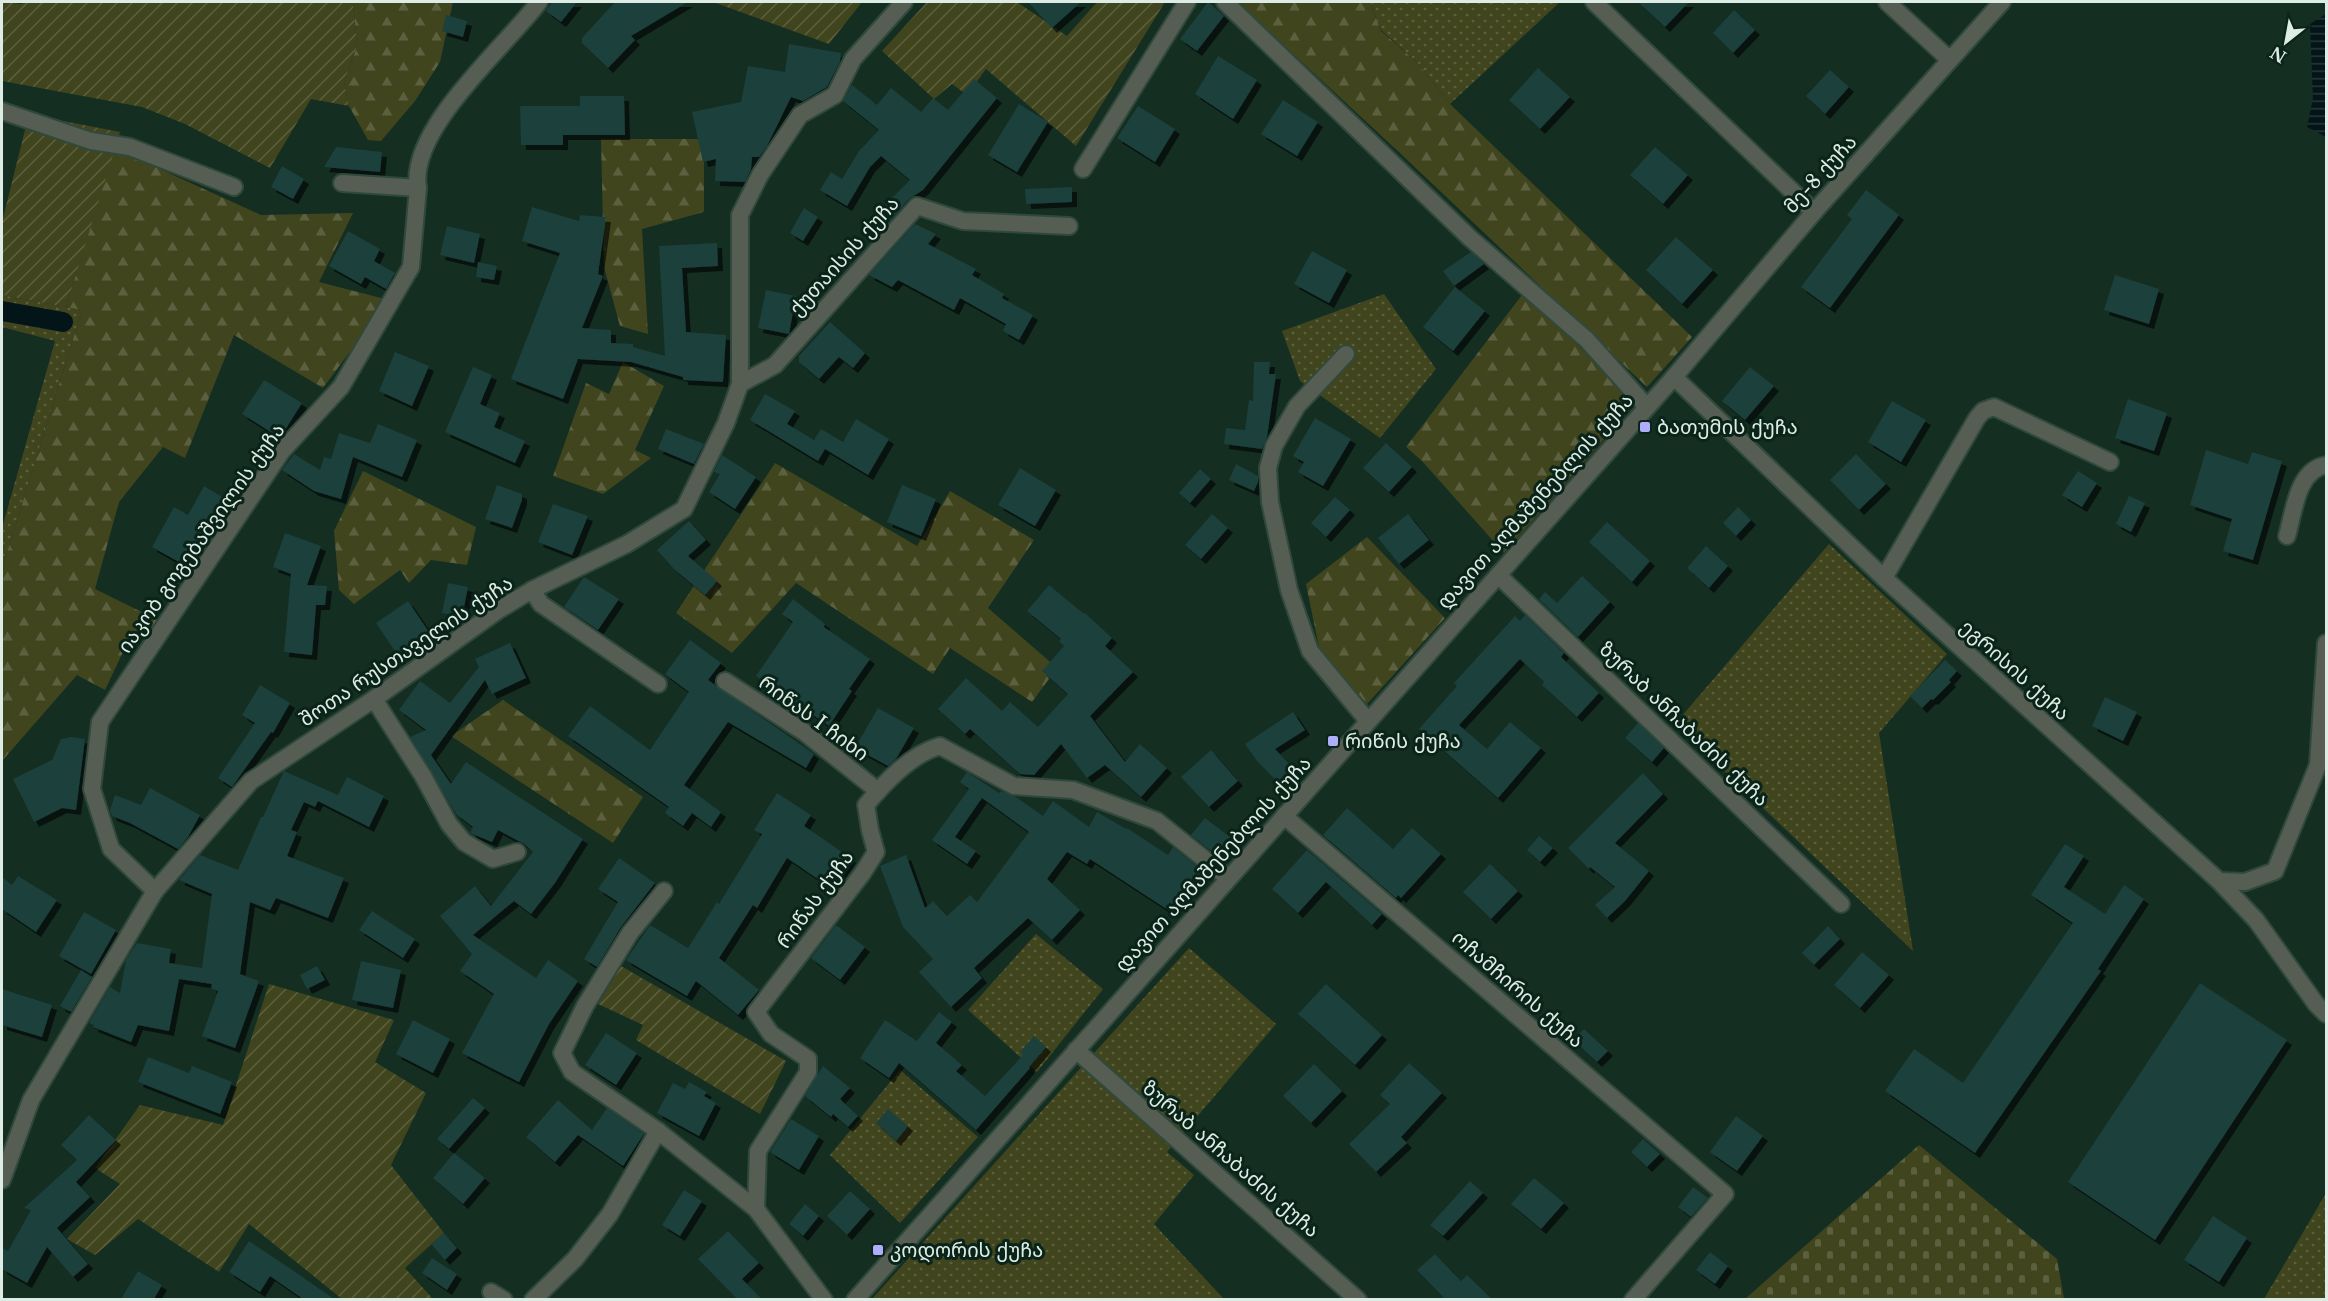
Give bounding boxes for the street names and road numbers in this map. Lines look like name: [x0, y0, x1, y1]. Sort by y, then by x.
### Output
street label: მე-8 ქუჩა: [1779, 130, 1861, 218]
street label: ქუთაისის ქუჩა: [784, 191, 904, 321]
street label: დავით აღმაშენებლის ქუჩა: [1432, 388, 1639, 614]
street label: იაკობ გოგებაშვილის ქუჩა: [112, 419, 290, 658]
street label: შოთა რუსთაველის ქუჩა: [295, 571, 518, 732]
street label: ეგრისის ქუჩა: [1955, 615, 2075, 725]
street label: ზურაბ ანჩაბაძის ქუჩა: [1594, 637, 1774, 811]
street label: რიწას I ჩიხი: [755, 670, 873, 766]
street label: დავით აღმაშენებლის ქუჩა: [1110, 751, 1317, 977]
street label: რიწას ქუჩა: [771, 845, 859, 953]
street label: ოჩამჩირის ქუჩა: [1447, 925, 1589, 1053]
street label: ზურაბ ანჩაბაძის ქუჩა: [1138, 1076, 1324, 1242]

